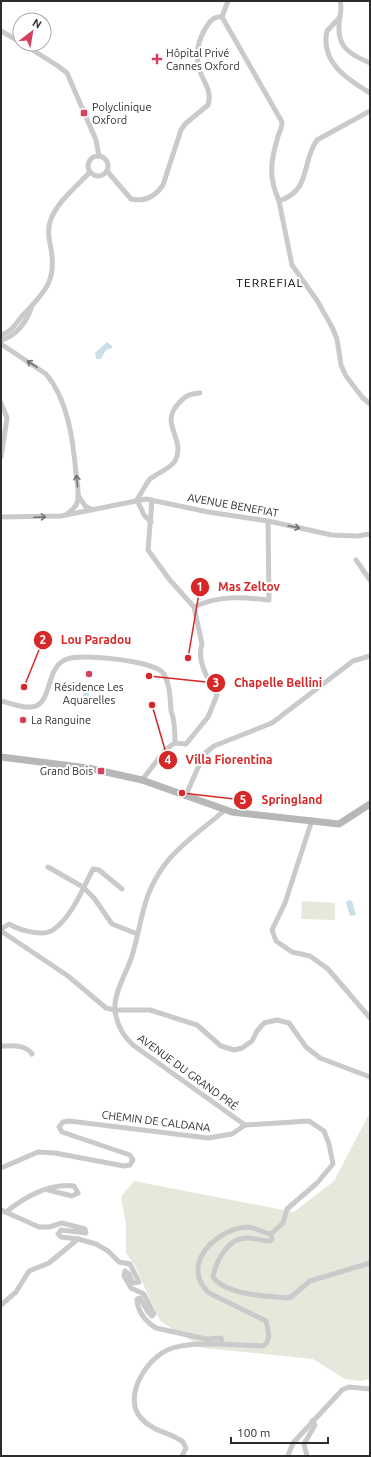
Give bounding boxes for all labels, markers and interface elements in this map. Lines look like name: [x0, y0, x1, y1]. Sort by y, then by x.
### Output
north arrow: [12, 12, 52, 52]
text: N: [31, 16, 44, 31]
place label: Hôpital Privé Cannes Oxford: [166, 47, 240, 72]
marker: Hôpital Privé Cannes Oxford: [151, 53, 163, 65]
place label: Polyclinique Oxford: [92, 101, 151, 126]
marker: Polyclinique Oxford: [79, 108, 89, 118]
district label: TERREFIAL: [236, 276, 304, 289]
one-way arrow: [26, 359, 38, 367]
one-way arrow: [74, 475, 81, 488]
street label: AVENUE BENEFIAT: [187, 491, 279, 519]
one-way arrow: [33, 514, 46, 521]
one-way arrow: [287, 523, 300, 531]
callout: Mas Zeltov: [190, 575, 288, 599]
text: 1: [197, 580, 203, 593]
text: Mas Zeltov: [218, 580, 280, 593]
callout: Lou Paradou: [33, 628, 139, 652]
text: 2: [40, 633, 47, 646]
text: Lou Paradou: [61, 633, 131, 646]
marker: Résidence Les Aquarelles: [84, 669, 94, 679]
callout: Chapelle Bellini: [206, 671, 330, 695]
text: 3: [213, 676, 219, 689]
text: Chapelle Bellini: [234, 676, 322, 689]
place label: Résidence Les Aquarelles: [54, 681, 124, 706]
place label: La Ranguine: [31, 714, 91, 726]
marker: La Ranguine: [18, 715, 28, 725]
callout: Villa Fiorentina: [158, 748, 281, 772]
text: 4: [165, 753, 172, 766]
text: Villa Fiorentina: [185, 753, 273, 766]
place label: Grand Bois: [40, 765, 93, 777]
marker: Grand Bois: [96, 766, 106, 776]
callout: Springland: [233, 788, 330, 812]
text: 5: [240, 793, 247, 806]
text: Springland: [262, 793, 322, 806]
street label: AVENUE DU GRAND PRÉ: [136, 1031, 241, 1112]
street label: CHEMIN DE CALDANA: [101, 1108, 212, 1134]
scale bar: [231, 1419, 328, 1445]
text: 100 m: [237, 1426, 270, 1439]

